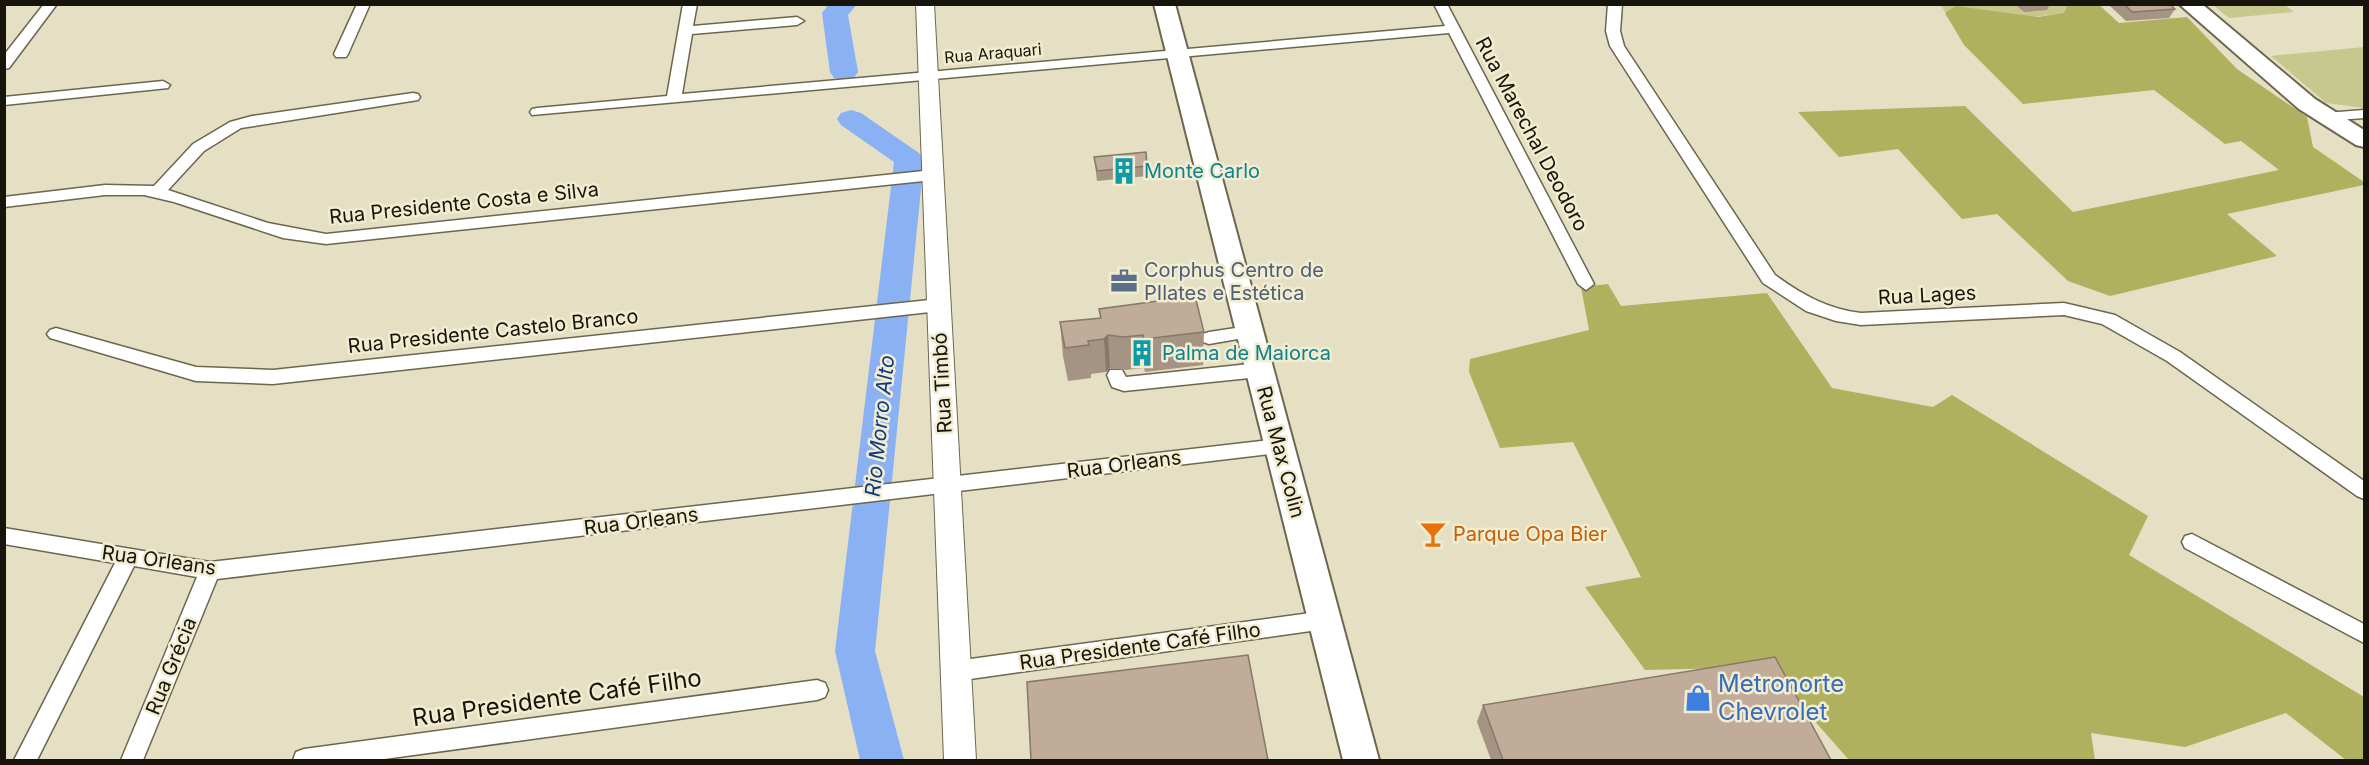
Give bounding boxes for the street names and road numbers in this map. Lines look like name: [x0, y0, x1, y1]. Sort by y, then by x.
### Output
street label: Rua Marechal Deodoro: [1471, 33, 1593, 235]
street label: Rua Araquari: [943, 39, 1043, 67]
street label: Rua Presidente Costa e Silva: [328, 177, 600, 229]
street label: Rua Lages: [1877, 280, 1977, 310]
street label: Rua Presidente Castelo Branco: [347, 304, 639, 358]
street label: Rua Timbó: [927, 332, 957, 434]
street label: Rua Max Colin: [1252, 383, 1310, 521]
street label: Rua Orleans: [1065, 445, 1183, 483]
street label: Rua Orleans: [582, 502, 700, 540]
street label: Rua Orleans: [100, 540, 218, 580]
street label: Rua Grécia: [141, 614, 201, 718]
street label: Rua Presidente Café Filho: [1018, 617, 1262, 675]
street label: Rua Presidente Café Filho: [410, 663, 703, 732]

